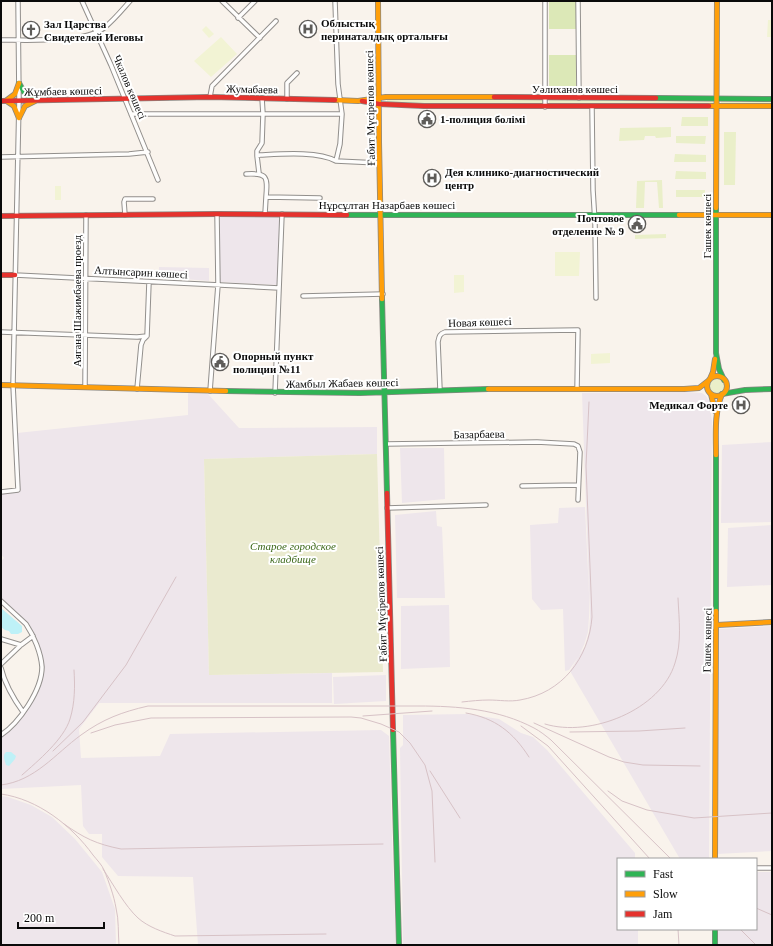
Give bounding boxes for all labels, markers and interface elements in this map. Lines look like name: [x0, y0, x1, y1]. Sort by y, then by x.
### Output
place label: Облыстық перинаталдық орталығы: [321, 17, 448, 42]
place label: Зал Царства Свидетелей Иеговы: [44, 18, 143, 43]
hospital icon: Облыстық перинаталдық орталығы: [298, 19, 318, 39]
church icon: Зал Царства Свидетелей Иеговы: [21, 20, 41, 40]
street label: Ғабит Мүсірепов көшесі: [363, 50, 377, 166]
street label: Чкалов көшесі: [111, 53, 149, 121]
street label: Жумабаева: [226, 83, 278, 95]
street label: Уәлиханов көшесі: [532, 83, 618, 95]
street label: Жұмбаев көшесі: [24, 84, 102, 98]
public building icon: 1-полиция болiмi: [417, 109, 437, 129]
place label: 1-полиция болiмi: [440, 113, 525, 125]
place label: Дея клинико-диагностический центр: [445, 166, 600, 191]
hospital icon: Дея клинико-диагностический центр: [422, 168, 442, 188]
street label: Гашек көшесі: [701, 194, 713, 258]
street label: Нұрсұлтан Назарбаев көшесі: [319, 199, 455, 211]
place label: Почтовое отделение № 9: [552, 212, 624, 237]
public building icon: Почтовое отделение № 9: [627, 214, 647, 234]
street label: Аягана Шажимбаева проезд: [71, 235, 83, 367]
street label: Алтынсарин көшесі: [94, 264, 188, 280]
street label: Новая көшесі: [448, 315, 512, 329]
place label: Опорный пункт полиции №11: [233, 350, 314, 375]
public building icon: Опорный пункт полиции №11: [210, 352, 230, 372]
street label: Жамбыл Жабаев көшесі: [285, 376, 399, 390]
hospital icon: Медикал Форте: [731, 395, 751, 415]
place label: Медикал Форте: [649, 399, 728, 411]
street label: Базарбаева: [453, 428, 505, 440]
park label: Старое городское кладбище: [250, 540, 336, 565]
street label: Ғабит Мүсірепов көшесі: [373, 546, 389, 662]
street label: Гашек көшесі: [700, 607, 714, 673]
legend: [617, 858, 757, 930]
text: Fast: [653, 867, 674, 881]
text: Slow: [653, 887, 678, 901]
scale bar: [18, 904, 104, 930]
text: Jam: [653, 907, 673, 921]
text: 200 m: [24, 911, 55, 925]

